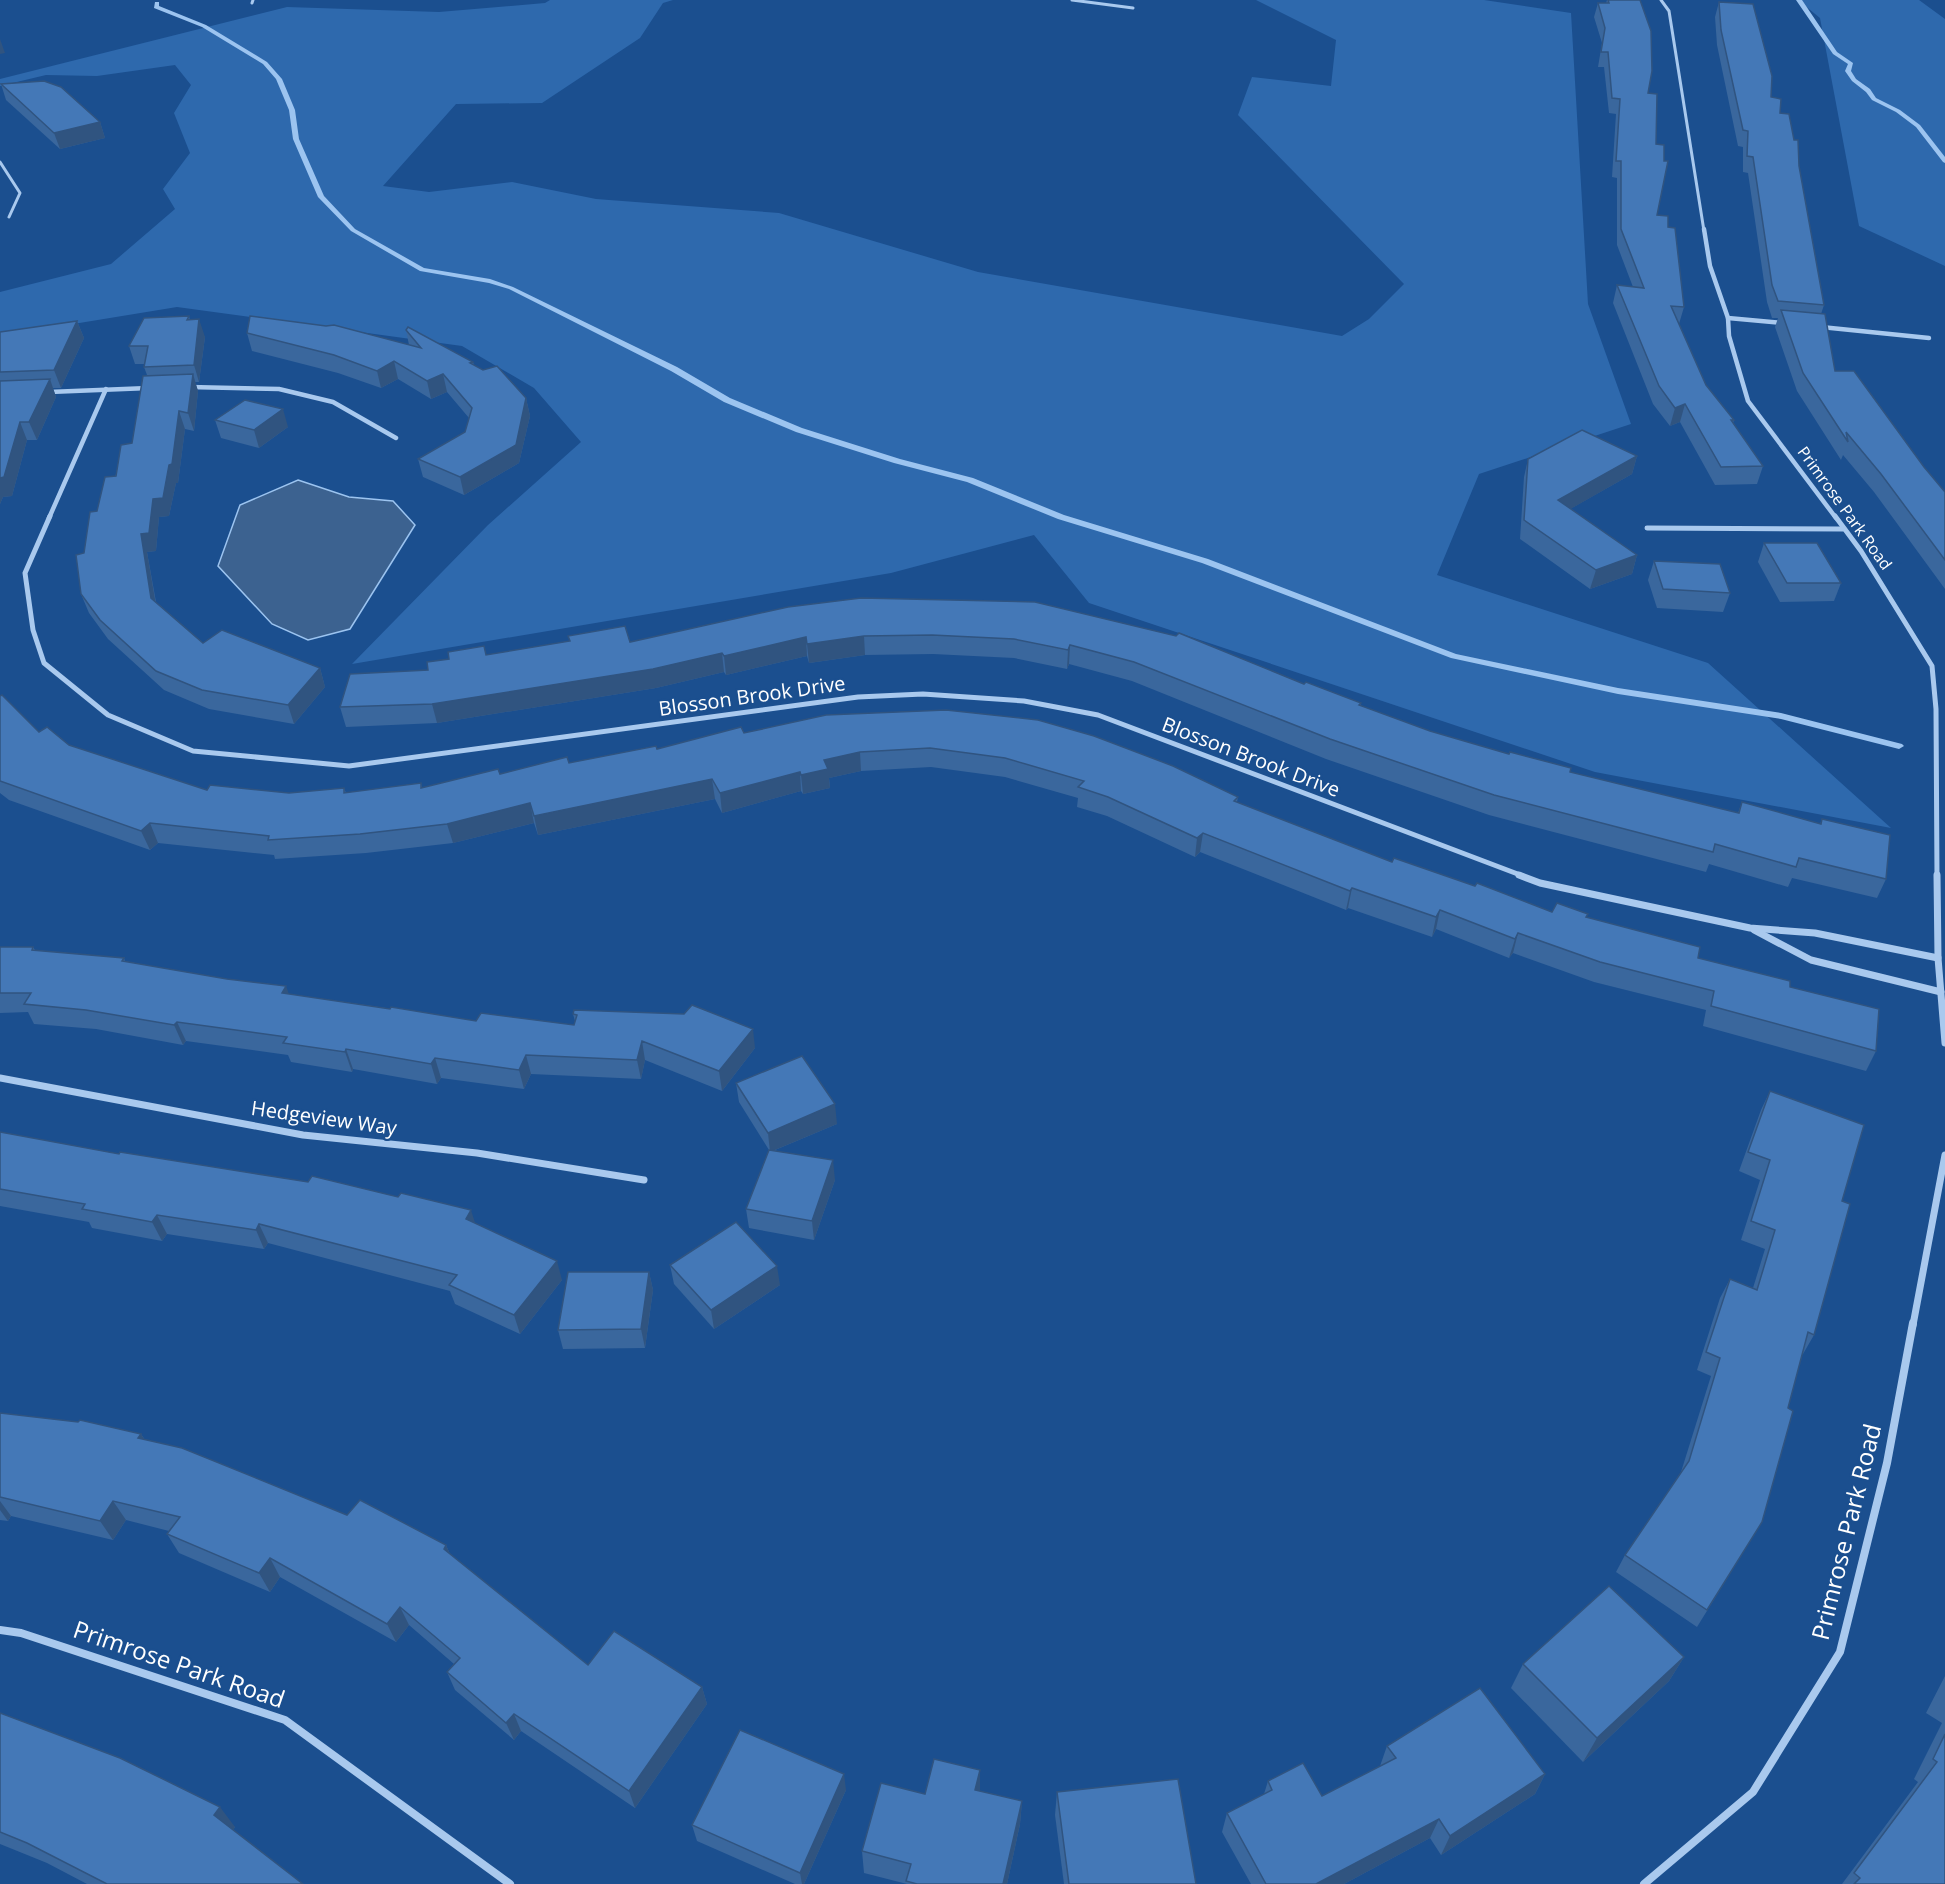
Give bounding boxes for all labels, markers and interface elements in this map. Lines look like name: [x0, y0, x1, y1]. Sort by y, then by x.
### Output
street label: Primrose Park Road: [1793, 442, 1897, 574]
street label: Blosson Brook Drive: [657, 669, 847, 722]
street label: Blosson Brook Drive: [1158, 710, 1344, 803]
street label: Hedgeview Way: [249, 1094, 400, 1141]
street label: Primrose Park Road: [1803, 1420, 1888, 1643]
street label: Primrose Park Road: [69, 1612, 290, 1715]

